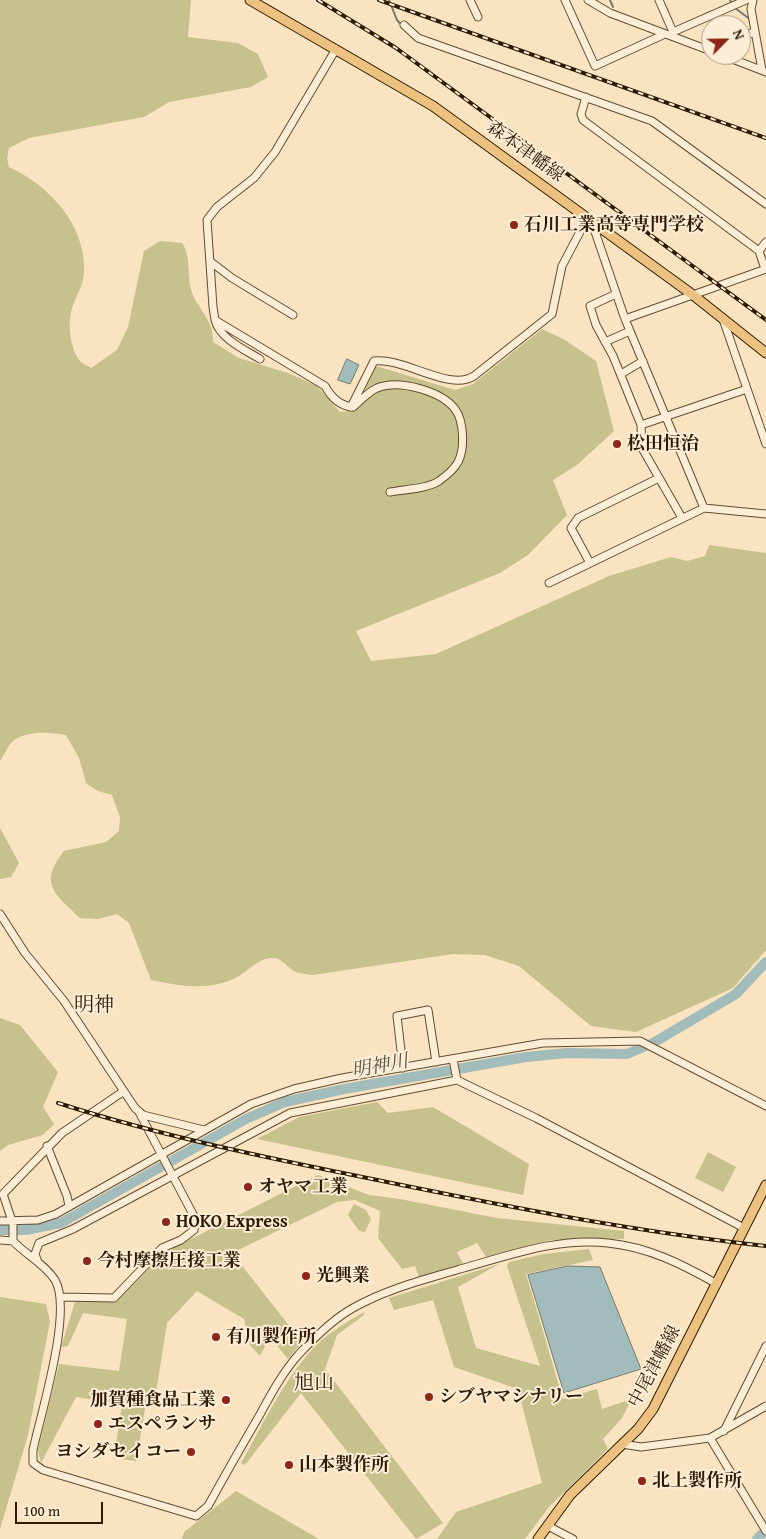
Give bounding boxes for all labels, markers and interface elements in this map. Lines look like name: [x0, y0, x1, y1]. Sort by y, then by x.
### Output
north arrow: [701, 15, 751, 65]
text: N: [728, 26, 750, 43]
street label: 森本津幡線: [482, 117, 568, 187]
place label: 石川工業高等専門学校: [524, 214, 704, 236]
marker: 石川工業高等専門学校: [508, 219, 520, 231]
place label: 松田恒治: [627, 433, 699, 455]
marker: 松田恒治: [611, 438, 623, 450]
district label: 明神: [74, 994, 114, 1018]
water label: 明神川: [350, 1050, 410, 1084]
place label: オヤマ工業: [258, 1176, 348, 1198]
marker: オヤマ工業: [242, 1181, 254, 1193]
place label: HOKO Express: [176, 1211, 288, 1233]
marker: HOKO Express: [160, 1216, 172, 1228]
place label: 今村摩擦圧接工業: [97, 1250, 241, 1272]
marker: 今村摩擦圧接工業: [81, 1255, 93, 1267]
place label: 光興業: [316, 1265, 370, 1287]
marker: 光興業: [300, 1270, 312, 1282]
street label: 中尾津幡線: [624, 1322, 686, 1412]
place label: 有川製作所: [226, 1326, 316, 1348]
marker: 有川製作所: [210, 1331, 222, 1343]
district label: 旭山: [294, 1372, 334, 1396]
place label: シブヤマシナリー: [439, 1386, 583, 1408]
place label: 加賀種食品工業: [90, 1389, 216, 1411]
marker: シブヤマシナリー: [423, 1391, 435, 1403]
marker: 加賀種食品工業: [220, 1394, 232, 1406]
place label: エスペランサ: [108, 1413, 216, 1435]
marker: エスペランサ: [92, 1418, 104, 1430]
place label: ヨシダセイコー: [55, 1441, 181, 1463]
marker: ヨシダセイコー: [185, 1446, 197, 1458]
place label: 山本製作所: [299, 1454, 389, 1476]
marker: 山本製作所: [283, 1459, 295, 1471]
place label: 北上製作所: [652, 1470, 742, 1492]
marker: 北上製作所: [636, 1475, 648, 1487]
scale bar: [18, 1492, 105, 1524]
text: 100 m: [23, 1500, 60, 1521]

